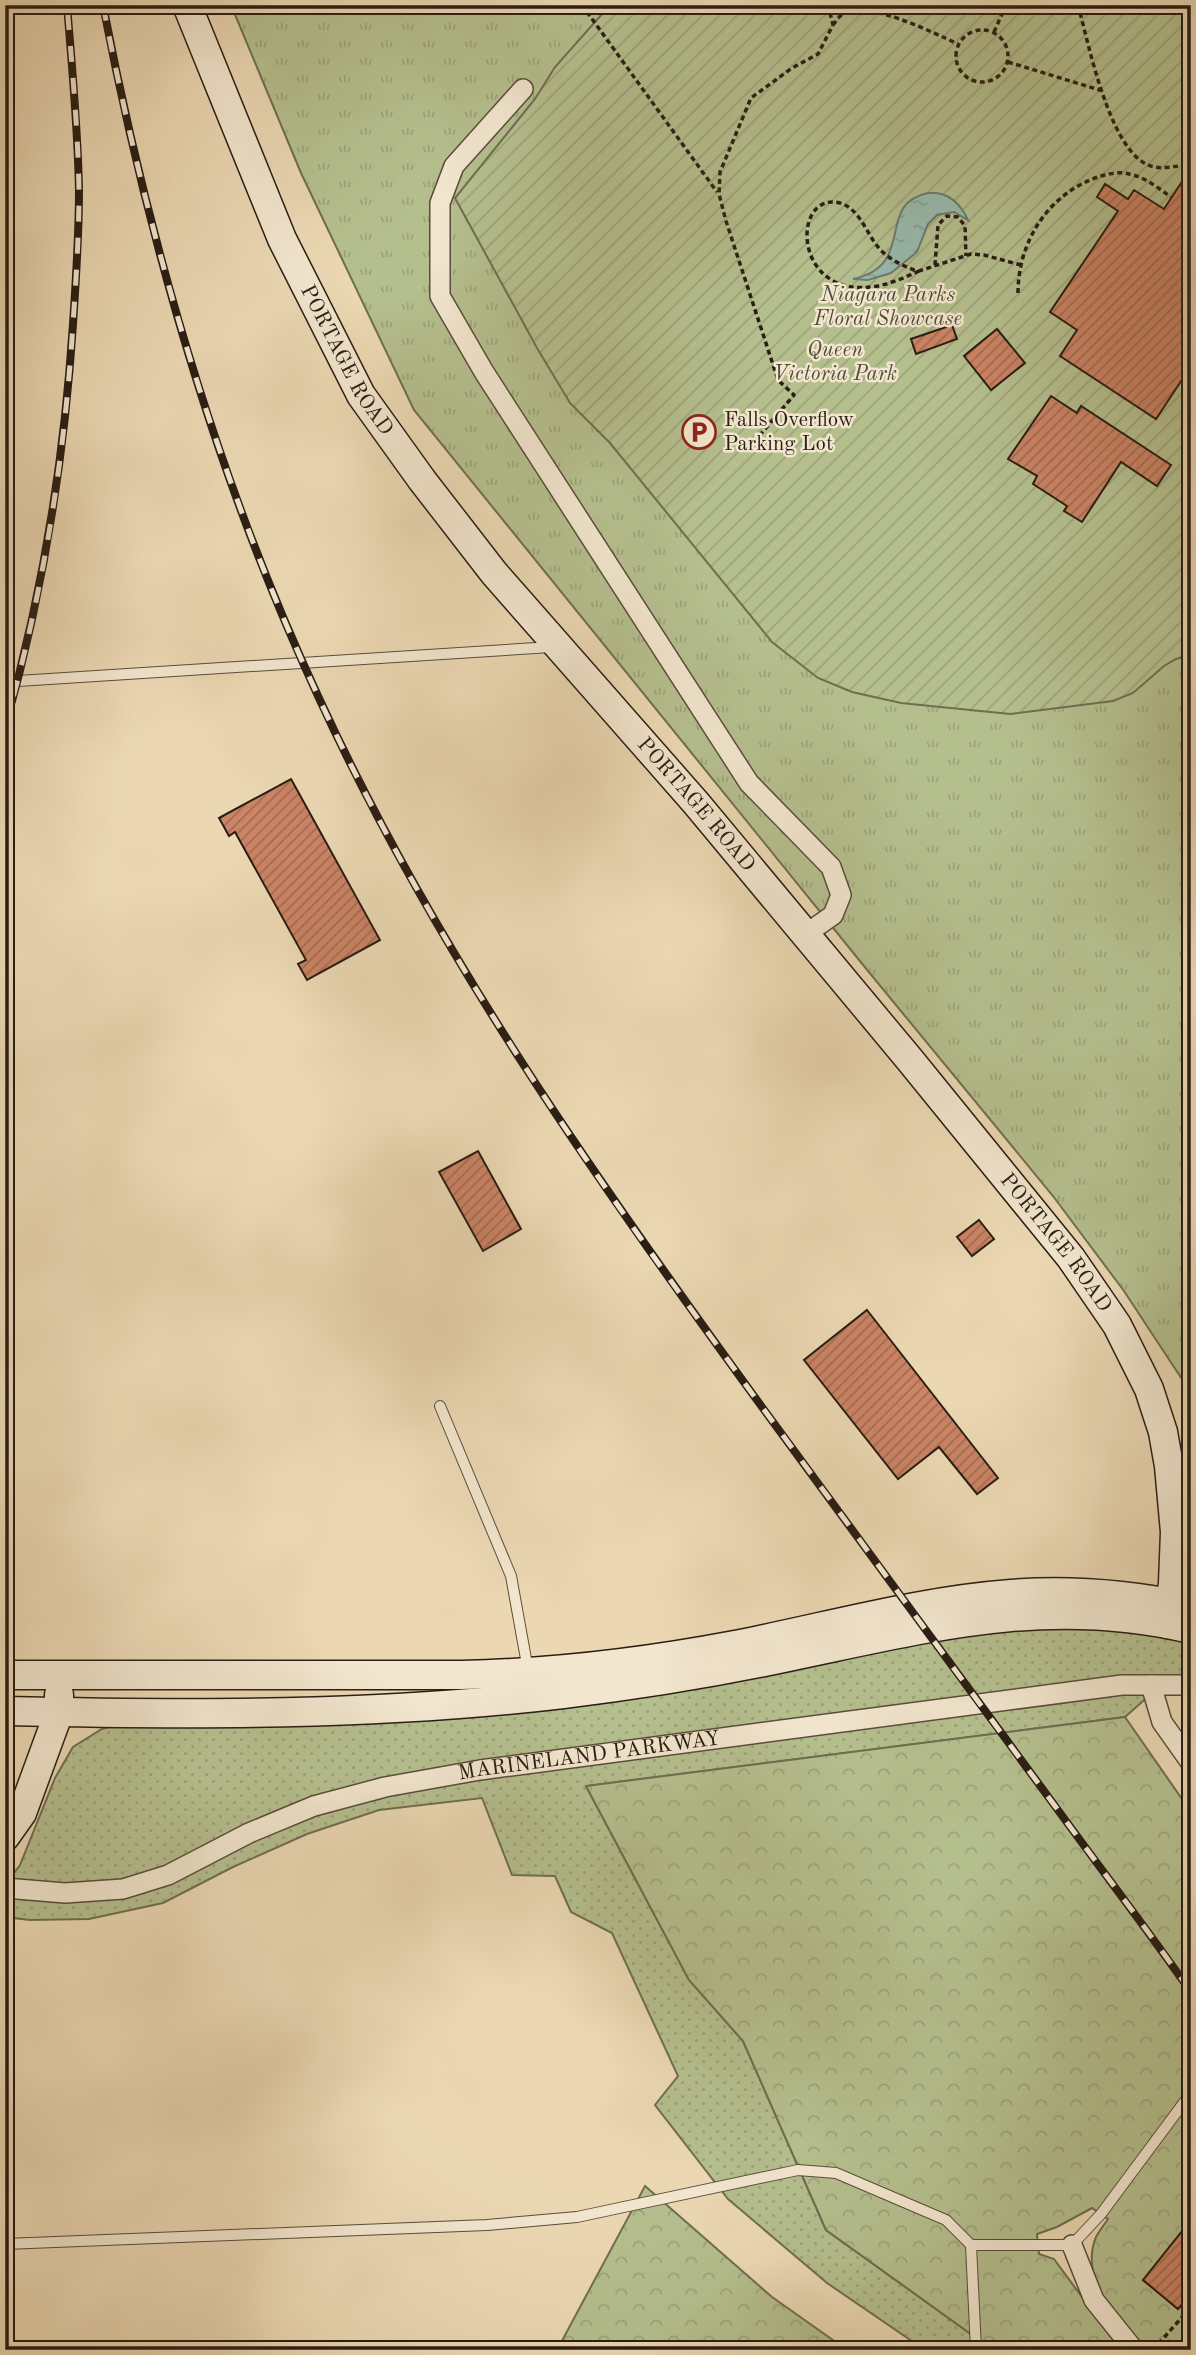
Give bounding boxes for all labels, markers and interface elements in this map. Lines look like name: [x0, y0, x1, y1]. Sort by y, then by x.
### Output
street label: PORTAGE ROAD: [297, 282, 397, 439]
park label: Niagara Parks Floral Showcase: [813, 285, 962, 330]
park label: Queen Victoria Park: [773, 340, 897, 385]
place label: Falls Overflow Parking Lot: [724, 410, 854, 455]
parking icon: Falls Overflow Parking Lot: [680, 413, 718, 451]
street label: PORTAGE ROAD: [633, 734, 759, 876]
street label: PORTAGE ROAD: [996, 1169, 1115, 1316]
street label: MARINELAND PARKWAY: [456, 1728, 721, 1784]

